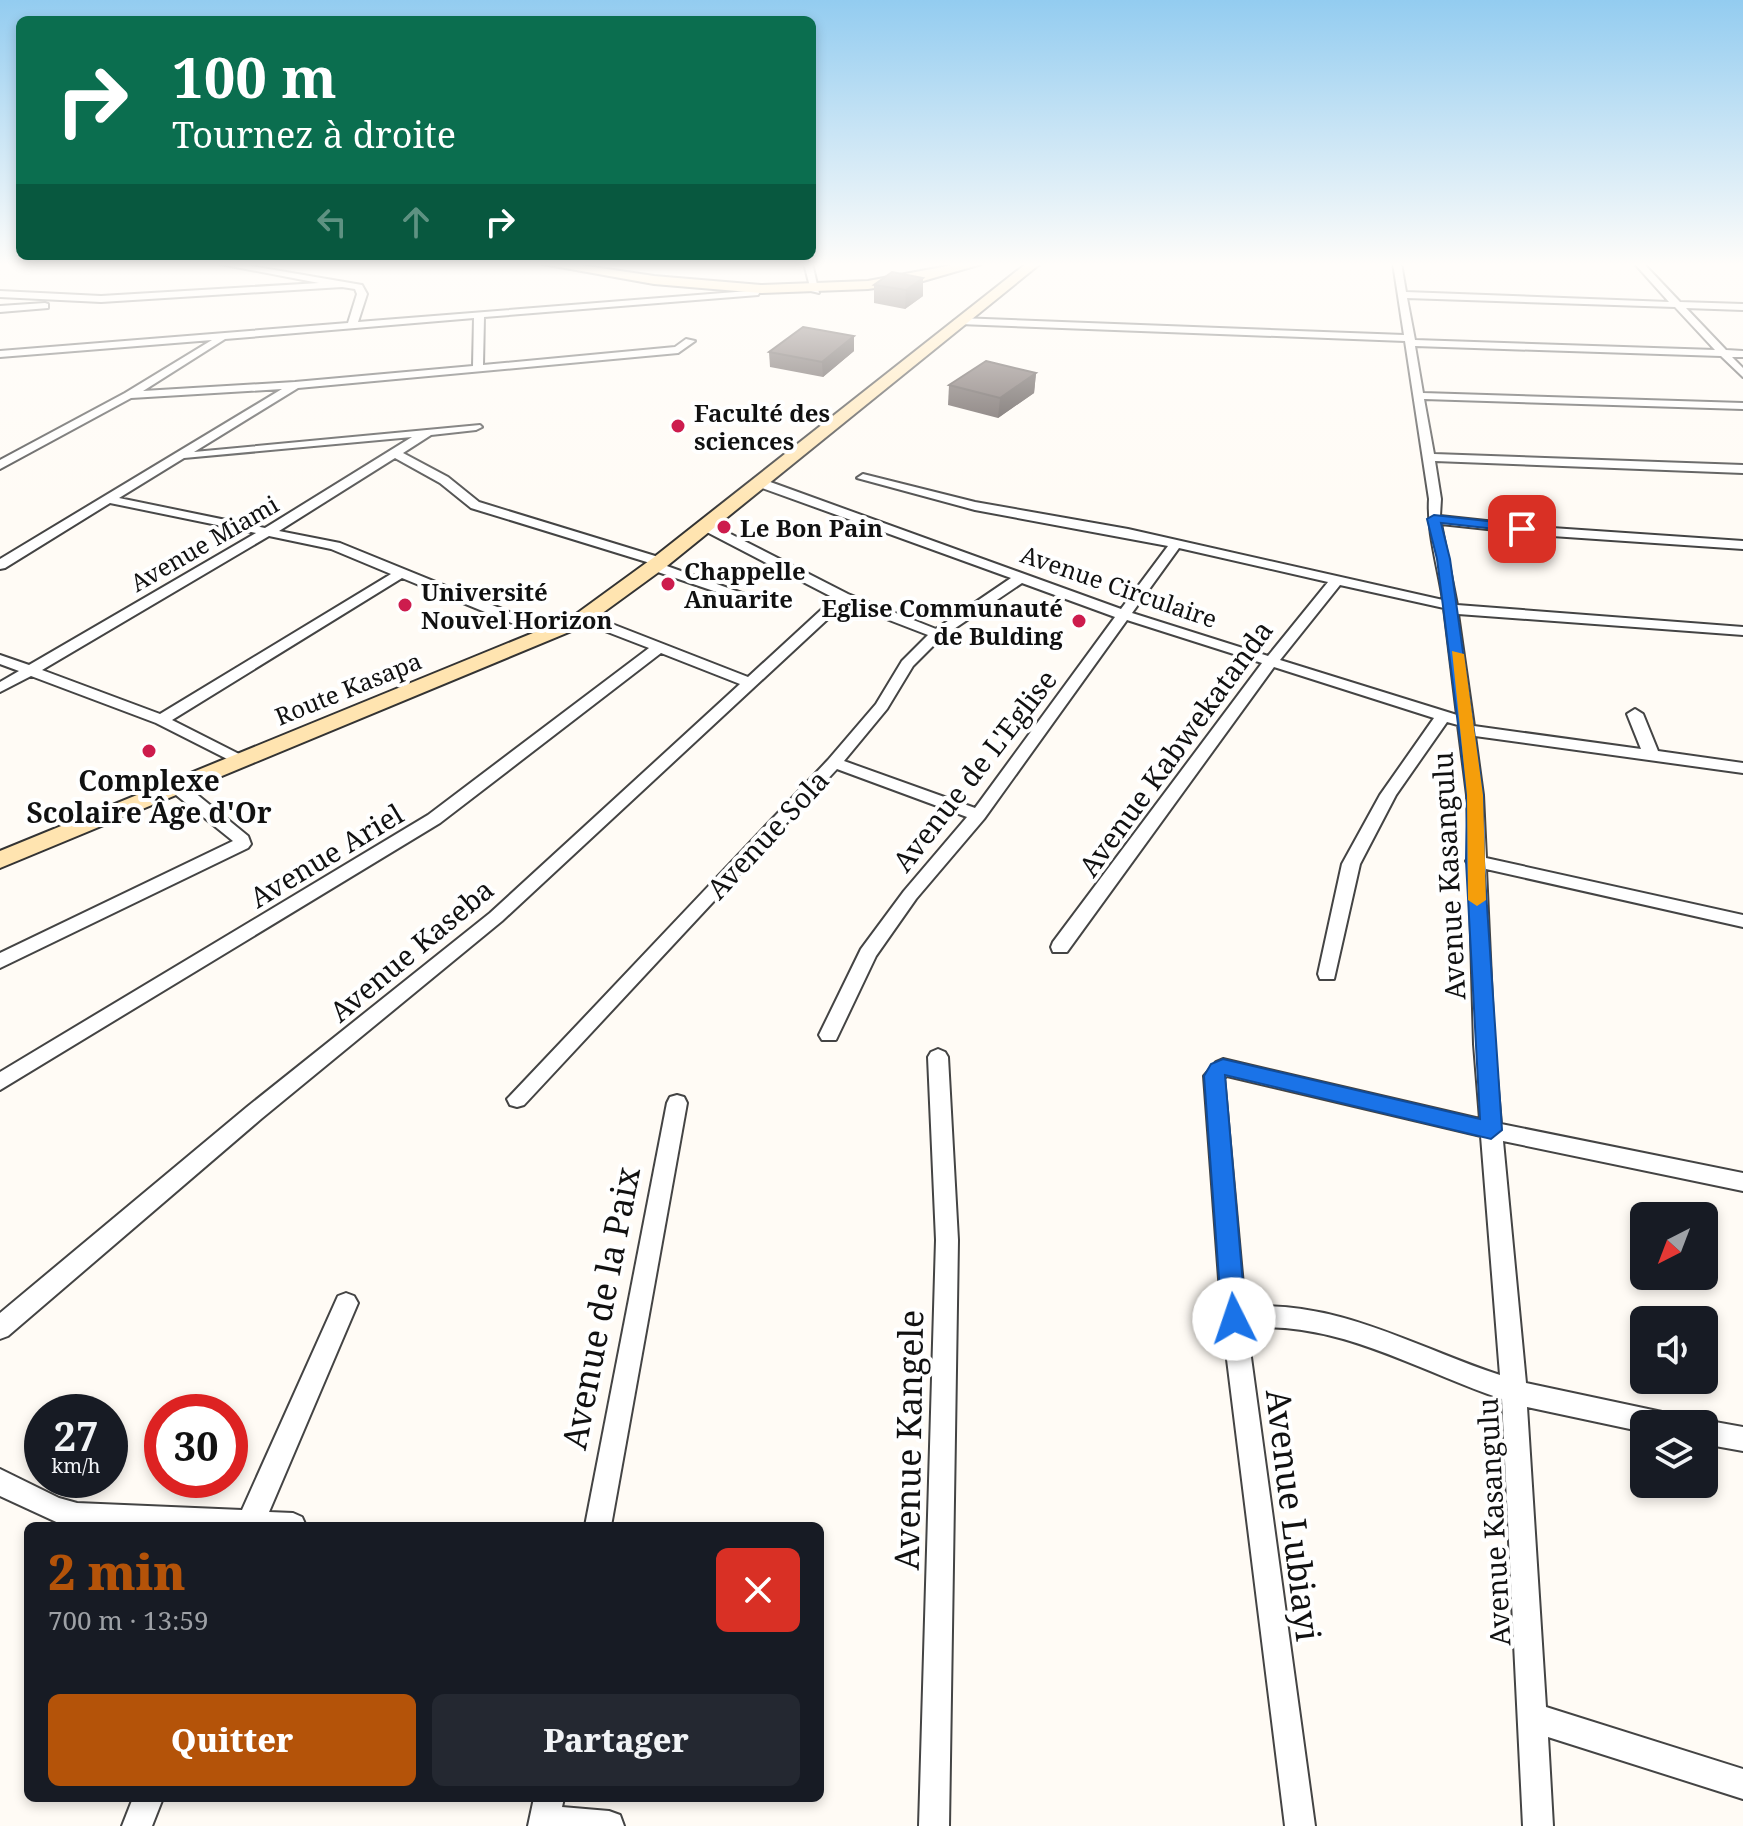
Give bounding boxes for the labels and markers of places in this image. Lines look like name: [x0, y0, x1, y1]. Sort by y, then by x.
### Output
place label: Faculté des sciences: [694, 396, 830, 457]
marker: Faculté des sciences: [669, 417, 687, 435]
pin: [1488, 495, 1556, 563]
place label: Le Bon Pain: [740, 511, 883, 544]
marker: Le Bon Pain: [715, 518, 733, 536]
place label: Chappelle Anuarite: [684, 554, 806, 615]
place label: Université Nouvel Horizon: [421, 575, 612, 636]
marker: Chappelle Anuarite: [659, 575, 677, 593]
place label: Eglise Communauté de Bulding: [821, 591, 1064, 652]
marker: Université Nouvel Horizon: [396, 596, 414, 614]
marker: Eglise Communauté de Bulding: [1070, 612, 1088, 630]
marker: Complexe Scolaire Âge d'Or: [140, 742, 158, 760]
place label: Complexe Scolaire Âge d'Or: [26, 761, 272, 831]

